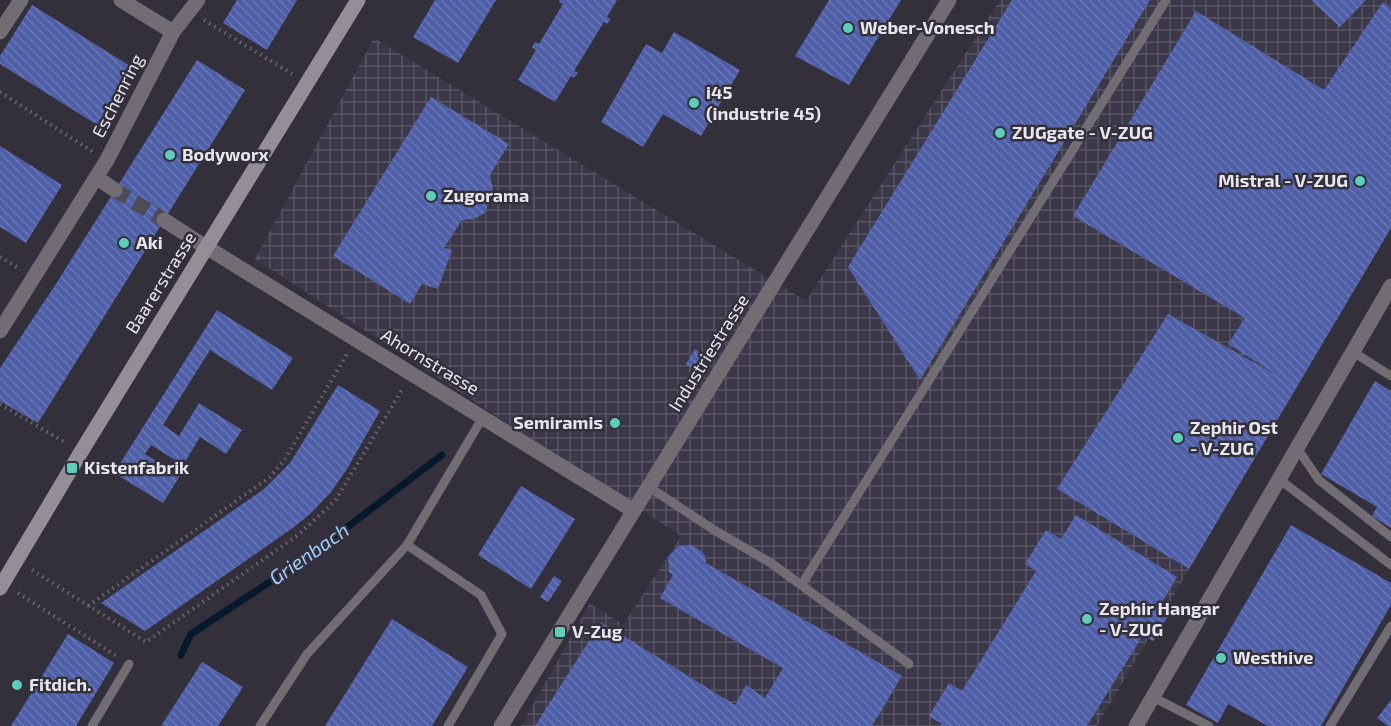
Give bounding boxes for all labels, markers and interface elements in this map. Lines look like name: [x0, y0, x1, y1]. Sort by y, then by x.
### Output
place label: Weber-Vonesch: [860, 16, 995, 38]
marker: Weber-Vonesch: [841, 21, 855, 35]
street label: Eschenring: [87, 50, 148, 141]
place label: i45 (industrie 45): [706, 81, 821, 124]
marker: i45 (industrie 45): [687, 96, 701, 110]
place label: ZUGgate - V-ZUG: [1012, 121, 1153, 143]
marker: ZUGgate - V-ZUG: [993, 126, 1007, 140]
place label: Bodyworx: [182, 143, 270, 165]
marker: Bodyworx: [163, 148, 177, 162]
place label: Mistral - V-ZUG: [1218, 169, 1348, 191]
marker: Mistral - V-ZUG: [1353, 174, 1367, 188]
place label: Zugorama: [443, 184, 529, 206]
marker: Zugorama: [424, 189, 438, 203]
street label: Baarerstrasse: [120, 228, 200, 337]
place label: Aki: [136, 231, 163, 253]
marker: Aki: [117, 236, 131, 250]
street label: Industriestrasse: [663, 290, 753, 415]
street label: Ahornstrasse: [377, 323, 484, 399]
place label: Semiramis: [513, 411, 603, 433]
marker: Semiramis: [608, 416, 622, 430]
place label: Zephir Ost - V-ZUG: [1190, 416, 1278, 459]
marker: Zephir Ost - V-ZUG: [1171, 431, 1185, 445]
place label: Kistenfabrik: [84, 456, 189, 478]
marker: Kistenfabrik: [65, 461, 79, 475]
water label: Grienbach: [264, 517, 353, 589]
place label: Zephir Hangar - V-ZUG: [1099, 597, 1220, 640]
marker: Zephir Hangar - V-ZUG: [1080, 612, 1094, 626]
place label: V-Zug: [572, 620, 623, 642]
marker: V-Zug: [553, 625, 567, 639]
place label: Westhive: [1233, 646, 1313, 668]
marker: Westhive: [1214, 651, 1228, 665]
place label: Fitdich.: [29, 673, 91, 695]
marker: Fitdich.: [10, 678, 24, 692]

